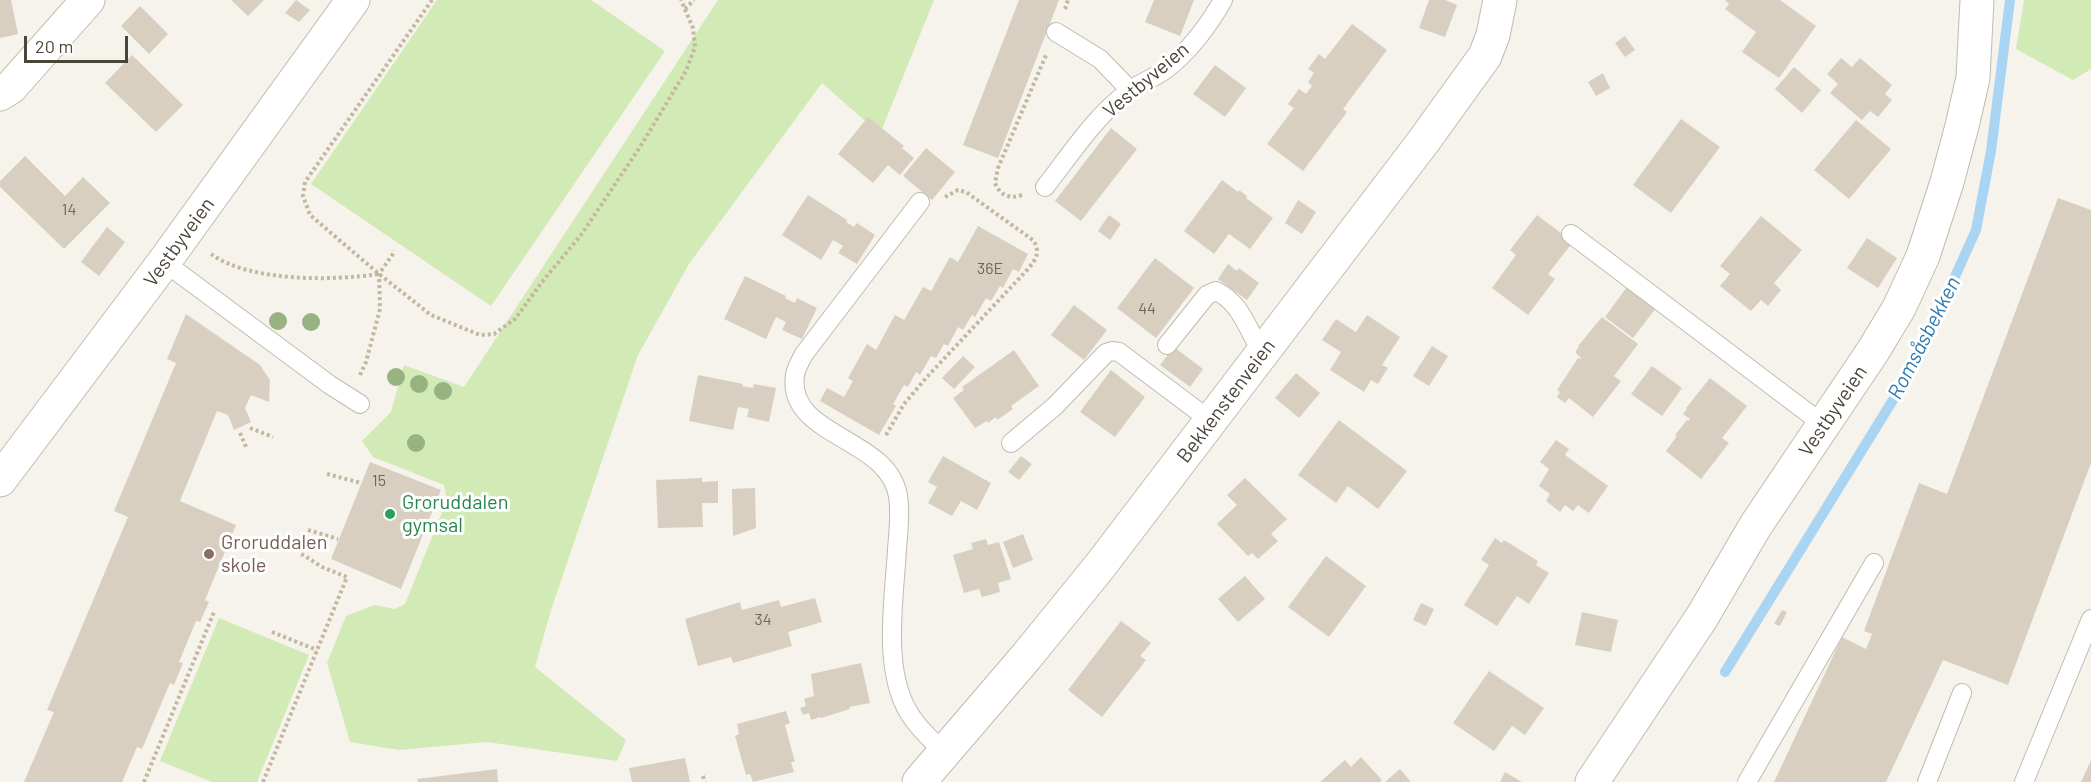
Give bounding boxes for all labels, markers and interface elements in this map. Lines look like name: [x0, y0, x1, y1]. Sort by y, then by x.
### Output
scale bar: [27, 24, 130, 62]
text: 20 m: [35, 35, 73, 57]
street label: Vestbyveien: [1098, 37, 1194, 123]
street label: Vestbyveien: [139, 193, 219, 291]
house number: 14: [62, 200, 76, 220]
house number: 36E: [977, 259, 1003, 279]
water label: Romsåsbekken: [1882, 273, 1966, 403]
house number: 44: [1138, 299, 1156, 319]
street label: Bekkenstenveien: [1172, 334, 1280, 468]
street label: Vestbyveien: [1794, 361, 1872, 461]
house number: 15: [372, 471, 386, 491]
place label: Groruddalen gymsal: [402, 490, 508, 537]
marker: Groruddalen gymsal: [383, 507, 397, 521]
place label: Groruddalen skole: [221, 530, 327, 577]
marker: Groruddalen skole: [202, 547, 216, 561]
house number: 34: [754, 610, 772, 630]

